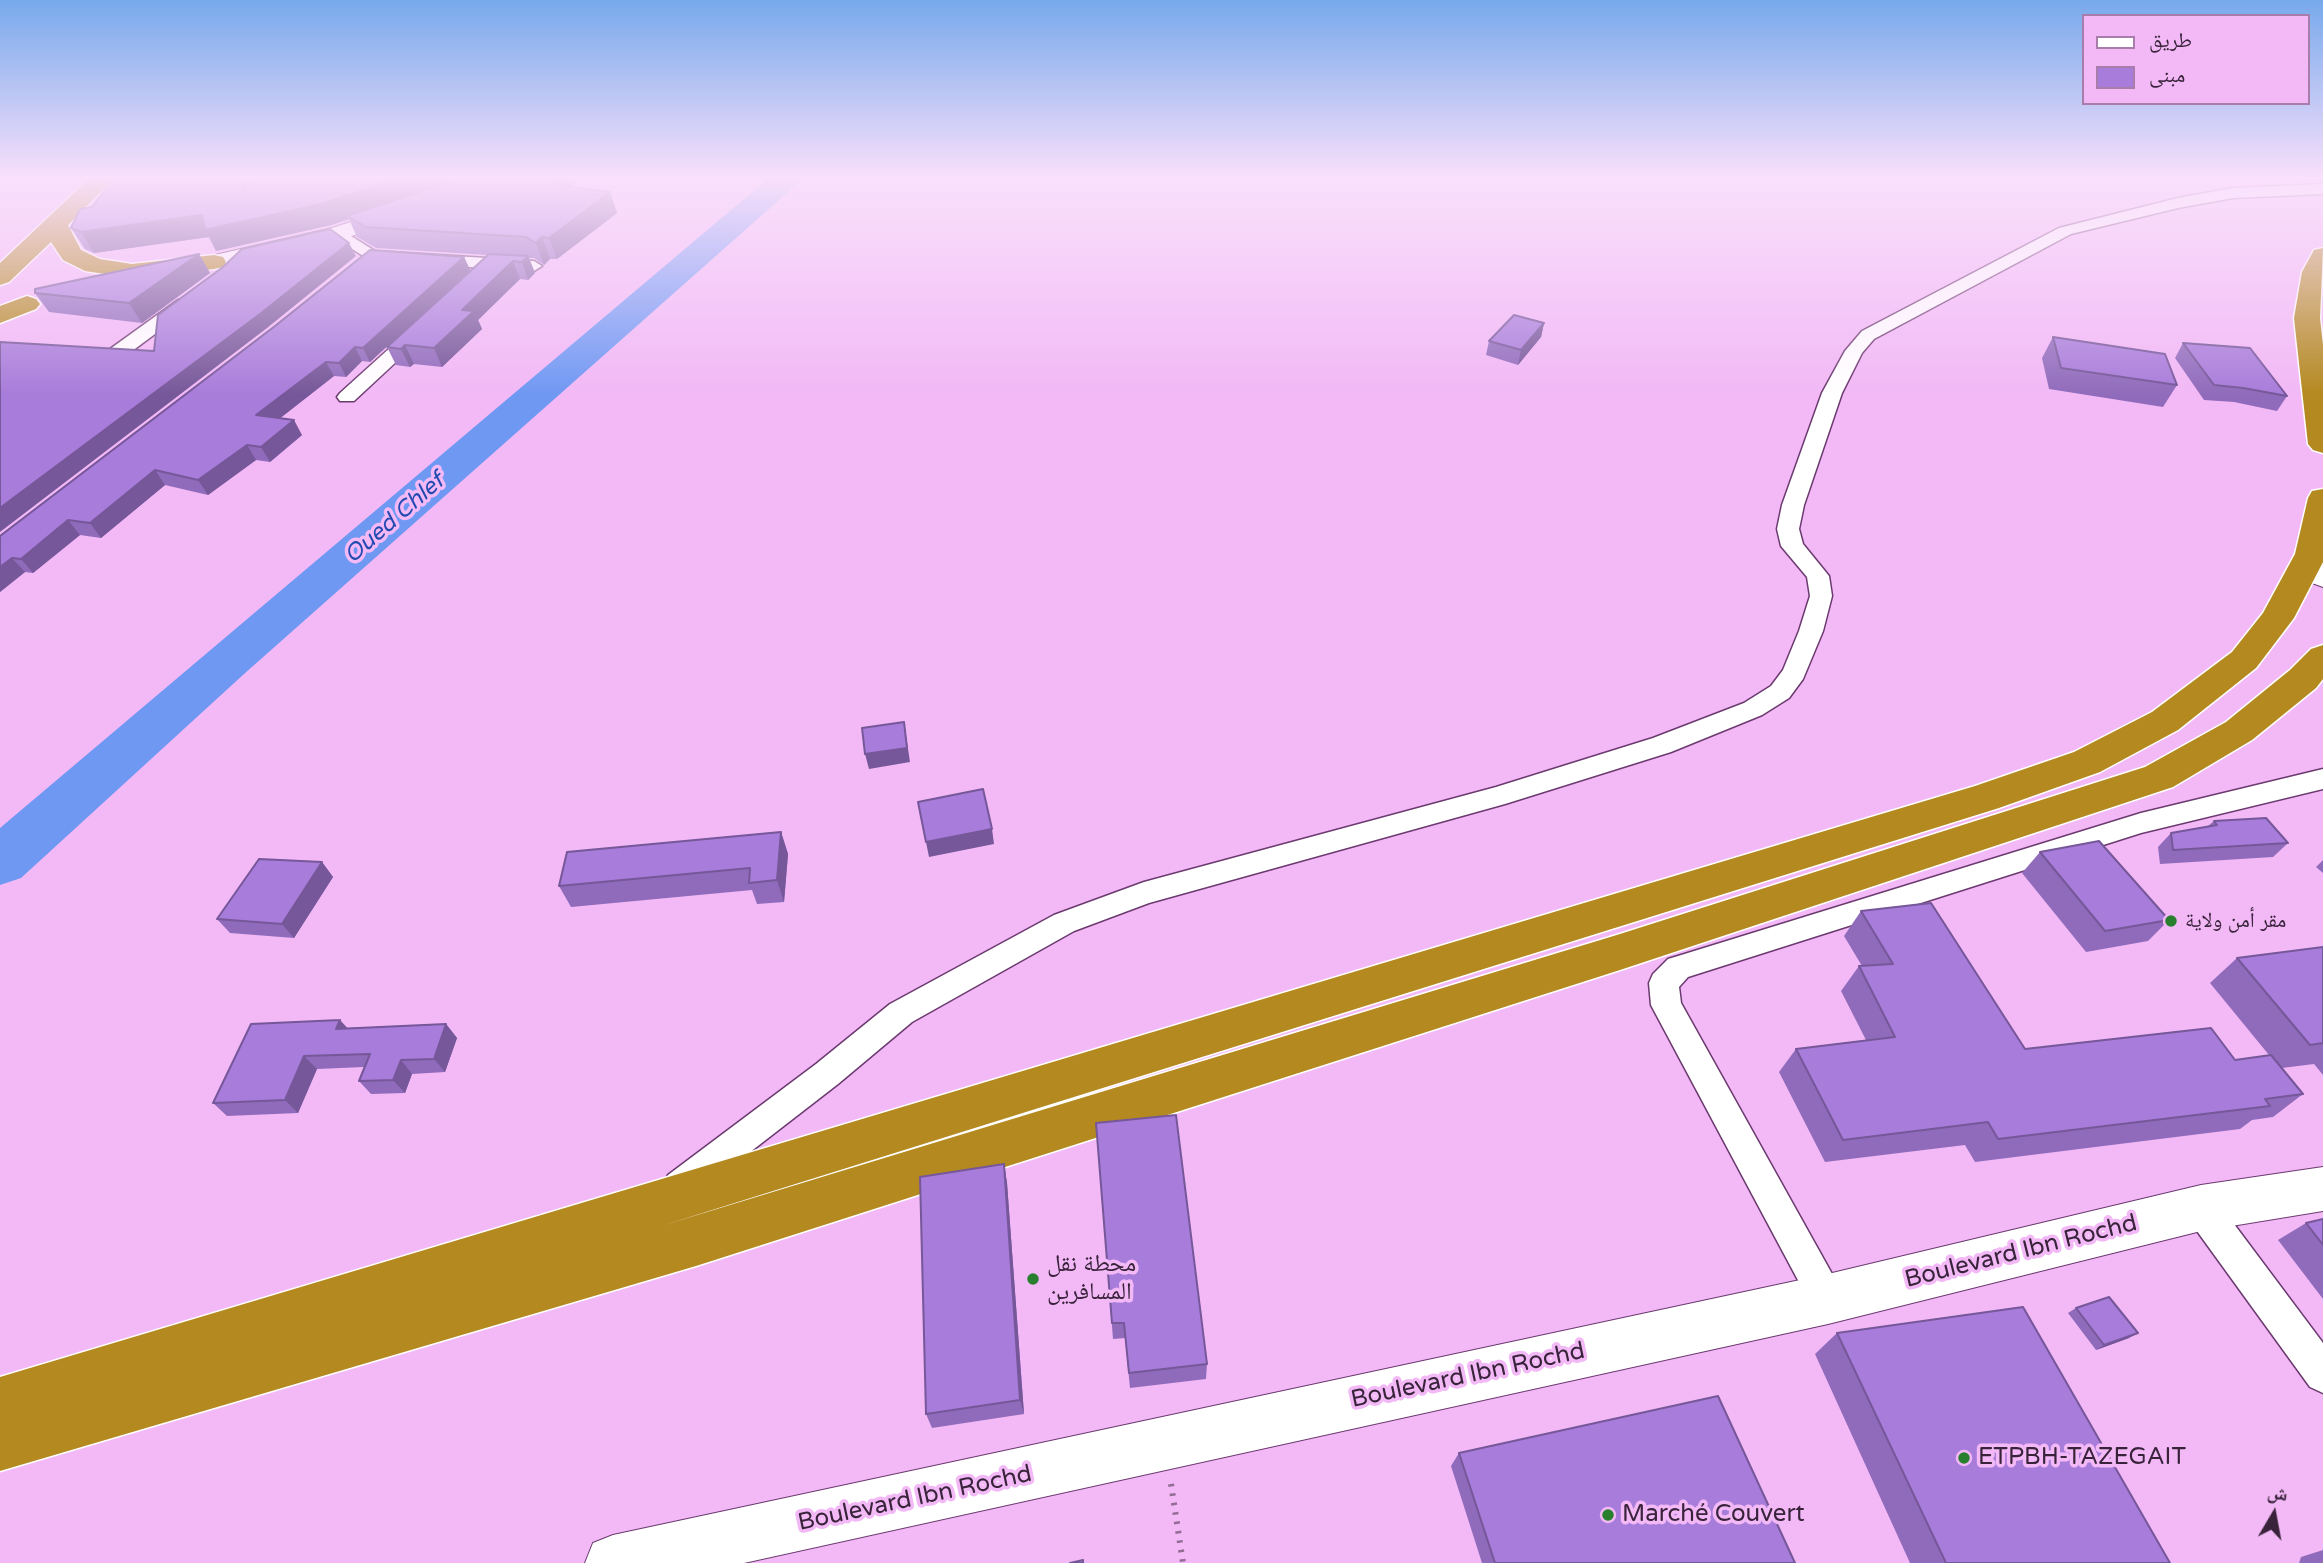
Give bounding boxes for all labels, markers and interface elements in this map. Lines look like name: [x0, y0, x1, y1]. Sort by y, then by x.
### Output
legend: [2082, 14, 2309, 105]
text: طريق: [2149, 28, 2192, 53]
text: مبنى: [2149, 63, 2185, 88]
water label: Oued Chlef: [339, 468, 451, 570]
place label: مقر أمن ولاية: [2185, 908, 2286, 934]
marker: مقر أمن ولاية: [2163, 913, 2179, 929]
street label: Boulevard Ibn Rochd: [1902, 1209, 2140, 1295]
place label: محطة نقل المسافرين: [1047, 1251, 1136, 1307]
marker: محطة نقل المسافرين: [1025, 1271, 1041, 1287]
street label: Boulevard Ibn Rochd: [1348, 1337, 1588, 1415]
place label: ETPBH-TAZEGAIT: [1978, 1444, 2186, 1472]
marker: ETPBH-TAZEGAIT: [1956, 1450, 1972, 1466]
street label: Boulevard Ibn Rochd: [795, 1460, 1035, 1538]
north arrow: [2239, 1479, 2309, 1549]
text: ش: [2266, 1481, 2289, 1506]
place label: Marché Couvert: [1622, 1501, 1805, 1529]
marker: Marché Couvert: [1600, 1507, 1616, 1523]

